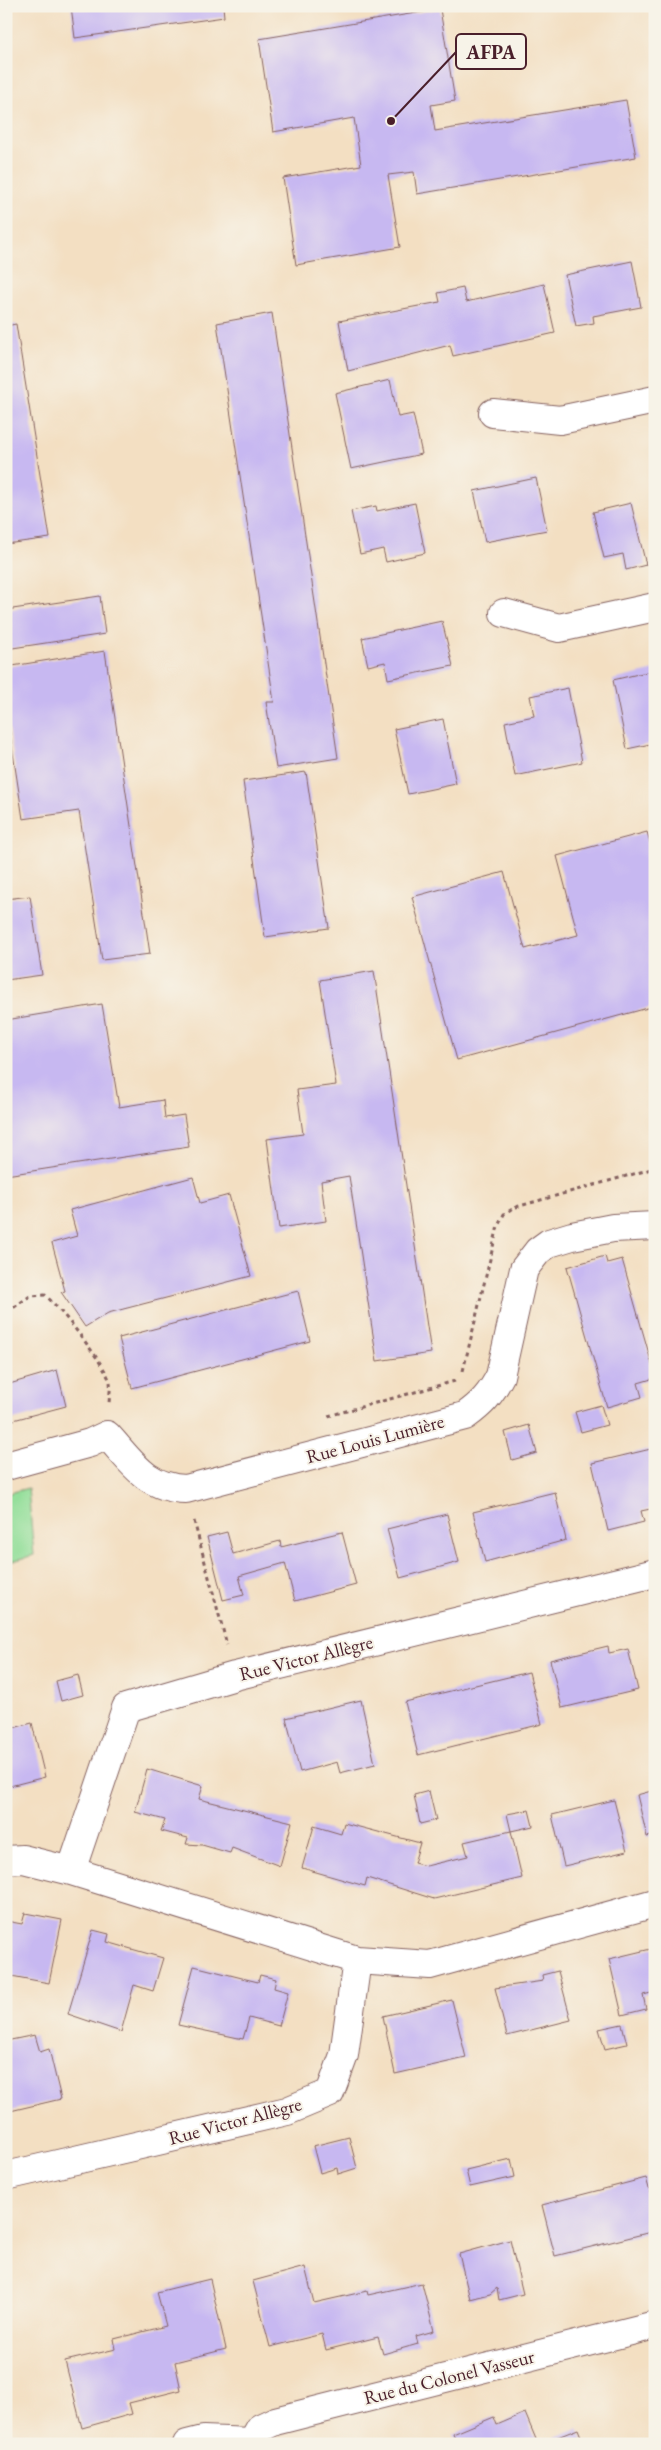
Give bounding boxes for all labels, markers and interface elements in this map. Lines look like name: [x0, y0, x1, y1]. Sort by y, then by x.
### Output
callout: AFPA: [456, 34, 526, 69]
text: AFPA: [465, 39, 517, 65]
street label: Rue Louis Lumière: [303, 1409, 447, 1469]
street label: Rue Victor Allègre: [237, 1629, 375, 1687]
street label: Rue Victor Allègre: [166, 2091, 304, 2151]
street label: Rue du Colonel Vasseur: [361, 2344, 538, 2410]

